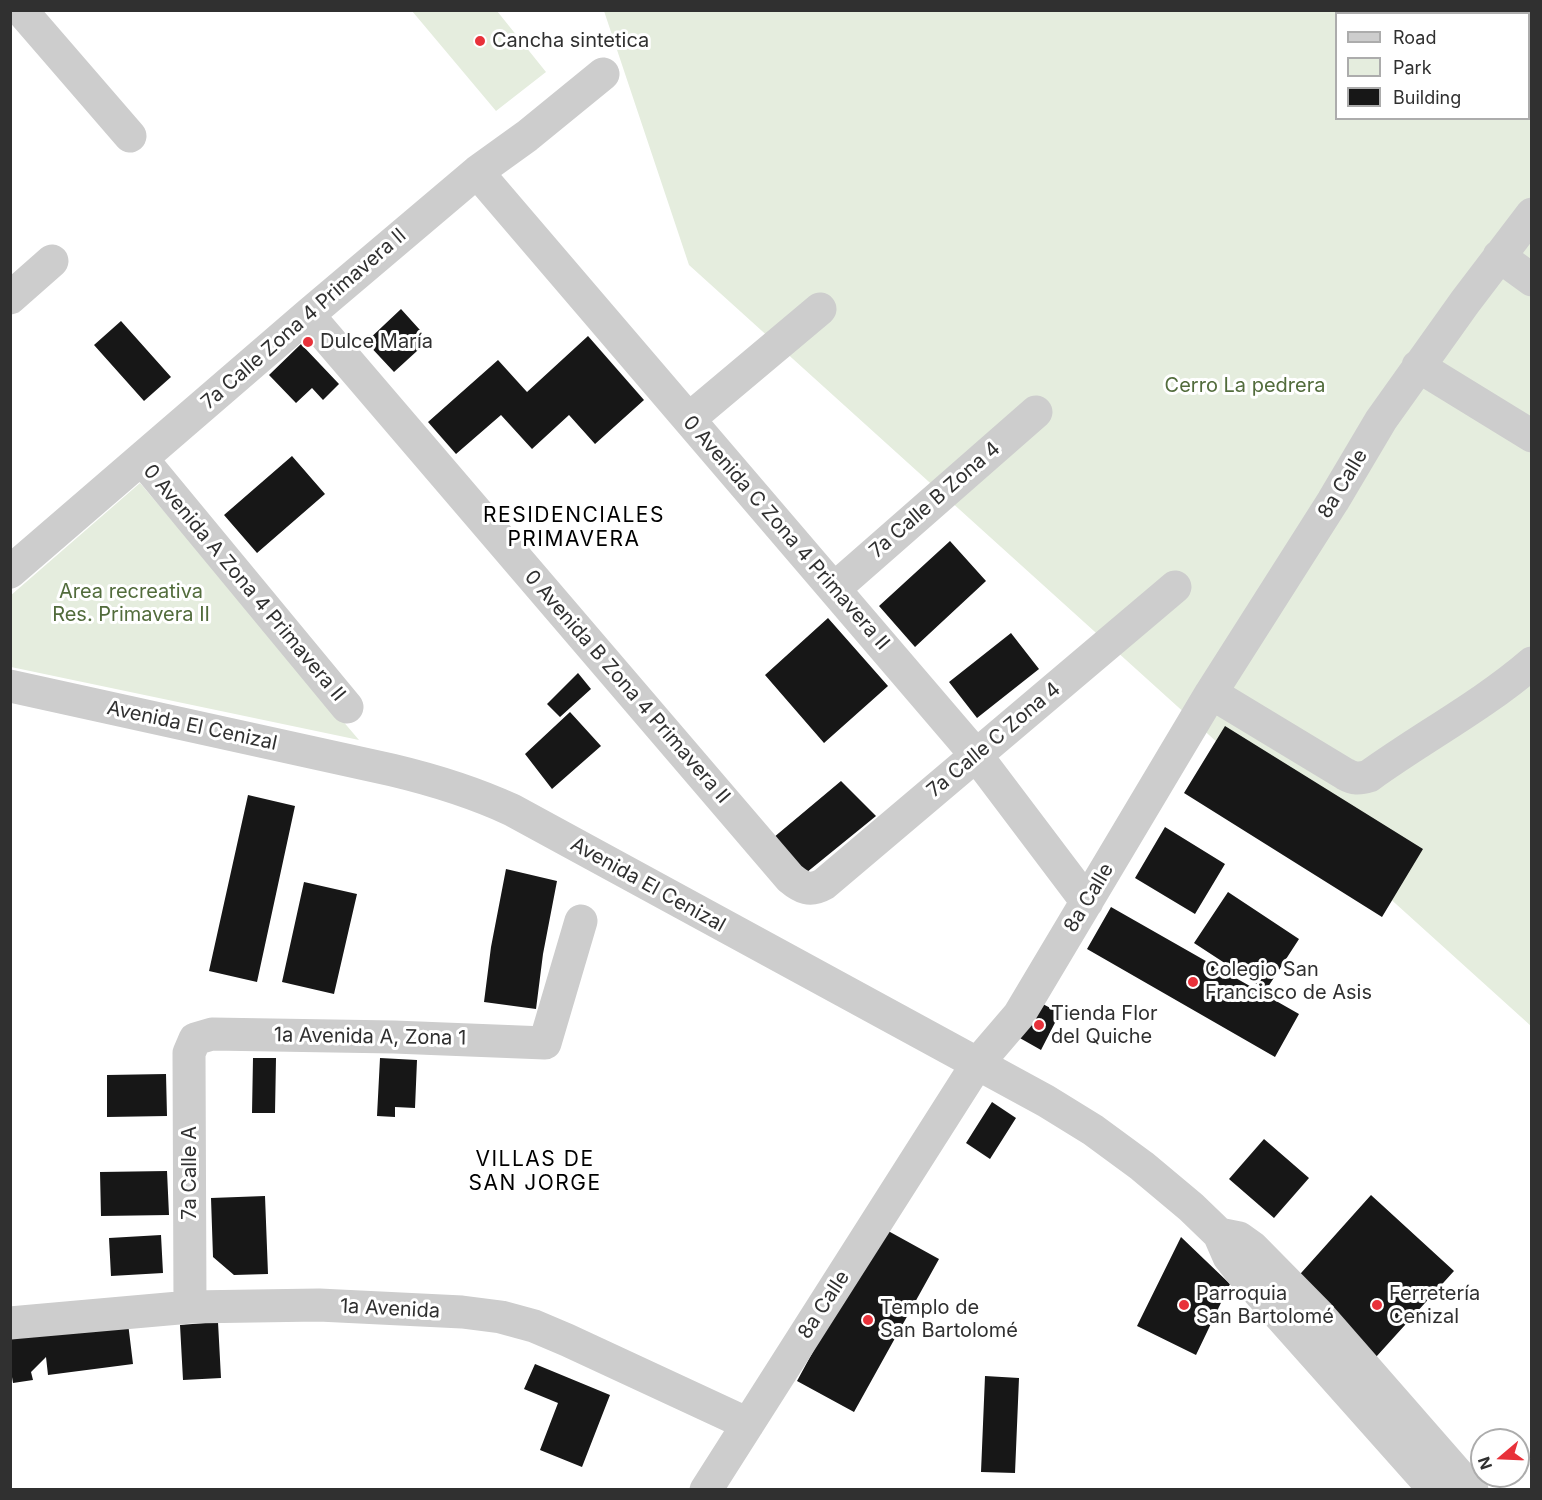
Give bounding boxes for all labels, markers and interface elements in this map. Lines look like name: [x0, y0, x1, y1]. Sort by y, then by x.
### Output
legend: [1335, 12, 1530, 120]
text: Road: [1393, 27, 1436, 48]
place label: Cancha sintetica: [492, 29, 649, 53]
marker: Cancha sintetica: [473, 34, 487, 48]
text: Park: [1393, 57, 1432, 78]
text: Building: [1393, 87, 1461, 108]
street label: 7a Calle Zona 4 Primavera II: [197, 224, 411, 414]
place label: Dulce María: [320, 330, 433, 354]
marker: Dulce María: [301, 335, 315, 349]
park label: Cerro La pedrera: [1165, 374, 1325, 398]
street label: 0 Avenida C Zona 4 Primavera II: [678, 411, 894, 655]
street label: 7a Calle B Zona 4: [865, 437, 1005, 563]
street label: 8a Calle: [1313, 445, 1373, 523]
street label: 0 Avenida A Zona 4 Primavera II: [138, 460, 350, 706]
district label: RESIDENCIALES PRIMAVERA: [483, 503, 665, 553]
street label: 0 Avenida B Zona 4 Primavera II: [519, 566, 735, 808]
park label: Area recreativa Res. Primavera II: [52, 580, 210, 627]
street label: 7a Calle C Zona 4: [923, 677, 1065, 803]
street label: Avenida El Cenizal: [105, 696, 279, 756]
street label: Avenida El Cenizal: [566, 833, 730, 937]
street label: 8a Calle: [1059, 859, 1119, 937]
place label: Colegio San Francisco de Asis: [1205, 958, 1372, 1005]
marker: Colegio San Francisco de Asis: [1186, 975, 1200, 989]
place label: Tienda Flor del Quiche: [1051, 1002, 1158, 1049]
marker: Tienda Flor del Quiche: [1032, 1018, 1046, 1032]
street label: 1a Avenida A, Zona 1: [274, 1023, 466, 1051]
street label: 7a Calle A: [178, 1126, 202, 1220]
district label: VILLAS DE SAN JORGE: [468, 1147, 602, 1197]
street label: 8a Calle: [793, 1266, 855, 1344]
place label: Parroquia San Bartolomé: [1196, 1282, 1334, 1329]
place label: Ferretería Cenizal: [1389, 1282, 1480, 1329]
street label: 1a Avenida: [339, 1294, 441, 1324]
place label: Templo de San Bartolomé: [880, 1296, 1018, 1343]
marker: Parroquia San Bartolomé: [1177, 1298, 1191, 1312]
marker: Ferretería Cenizal: [1370, 1298, 1384, 1312]
marker: Templo de San Bartolomé: [861, 1313, 875, 1327]
north arrow: [1470, 1428, 1530, 1488]
text: N: [1473, 1454, 1496, 1472]

